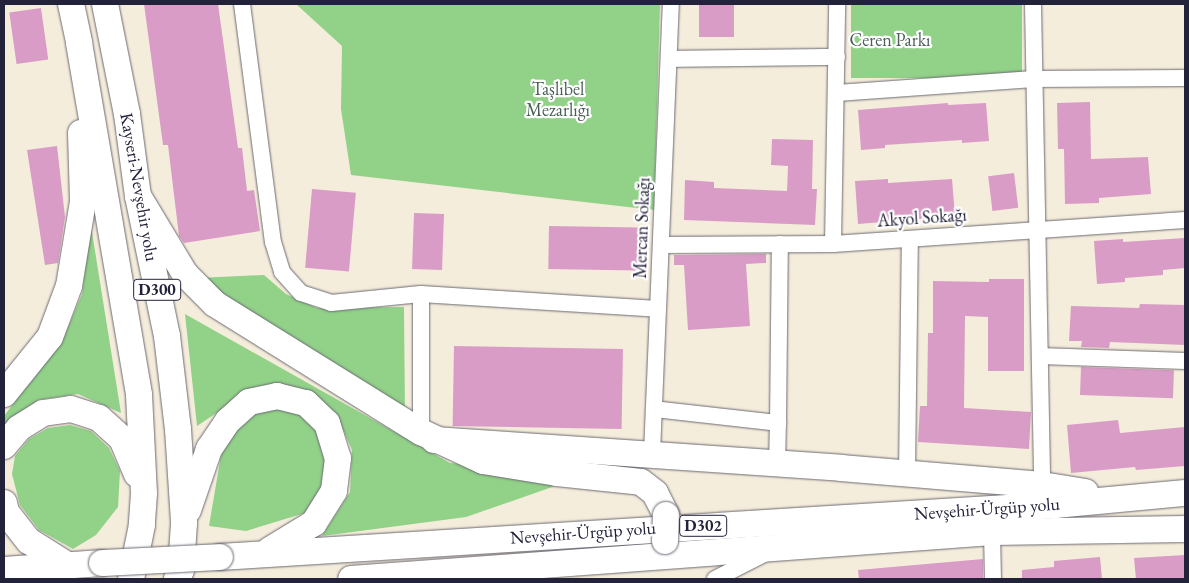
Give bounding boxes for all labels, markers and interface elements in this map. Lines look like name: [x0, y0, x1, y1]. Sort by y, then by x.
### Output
park label: Ceren Parkı: [849, 29, 931, 51]
park label: Taşlıbel Mezarlığı: [526, 79, 590, 122]
street label: Kayseri-Nevşehir yolu: [115, 111, 163, 263]
street label: Mercan Sokağı: [629, 177, 655, 279]
street label: Akyol Sokağı: [876, 204, 968, 232]
road number: D300: [132, 276, 182, 304]
street label: Nevşehir-Ürgüp yolu: [913, 493, 1061, 525]
road number: D302: [678, 512, 728, 540]
street label: Nevşehir-Ürgüp yolu: [509, 517, 657, 549]

